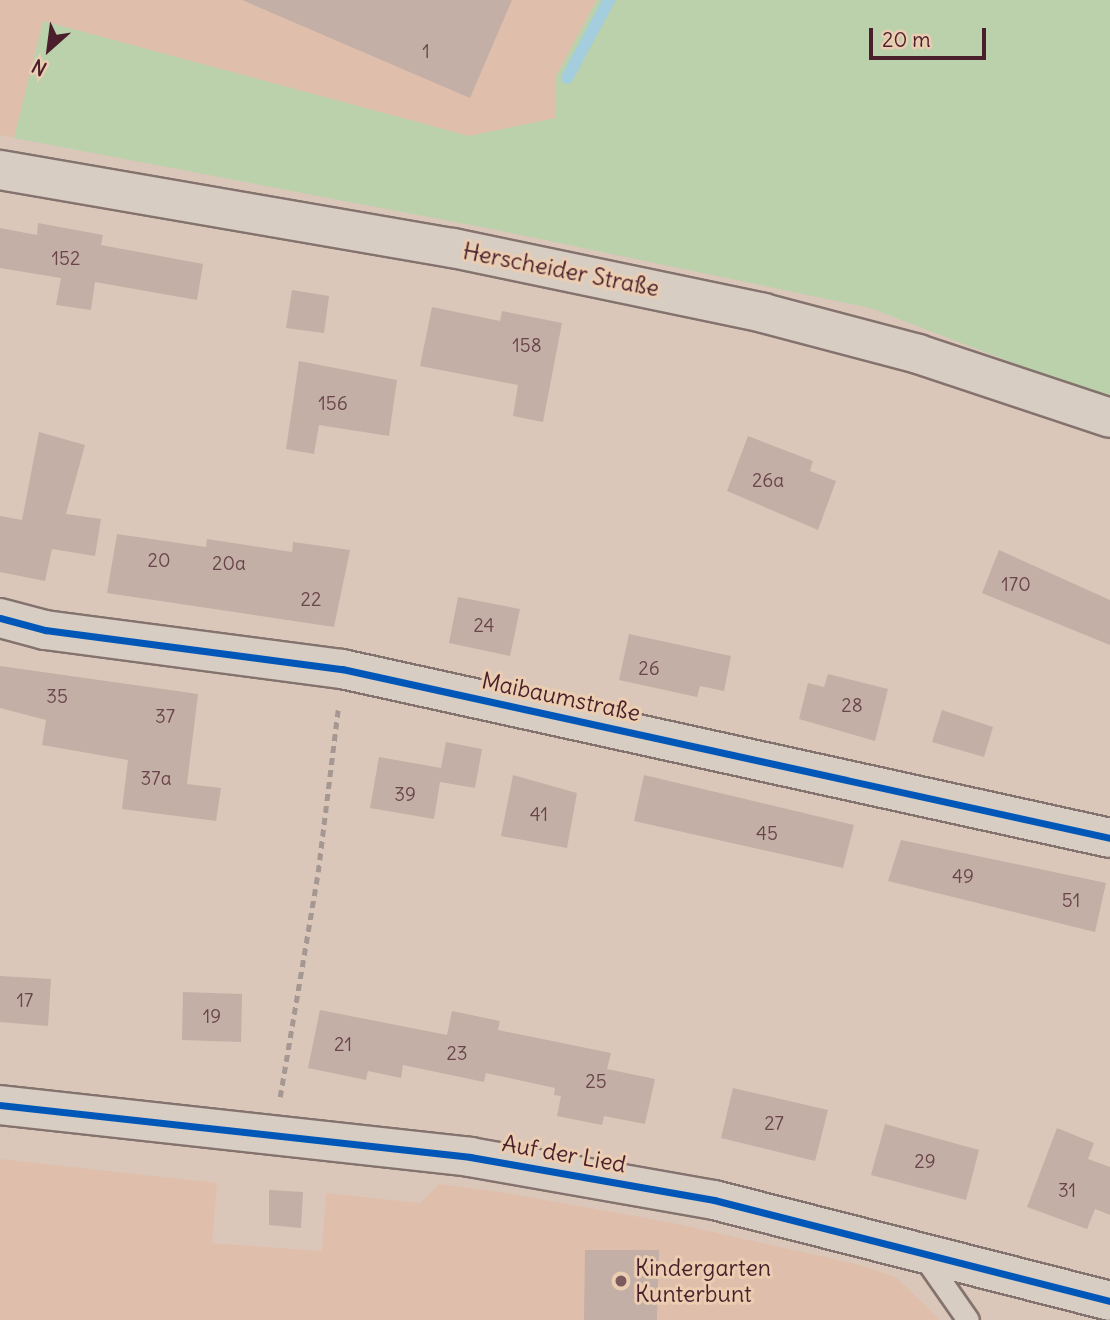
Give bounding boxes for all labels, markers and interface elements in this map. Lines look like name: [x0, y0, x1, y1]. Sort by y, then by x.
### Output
north arrow: [14, 14, 84, 84]
scale bar: [872, 14, 989, 58]
text: 20 m: [882, 26, 931, 53]
house number: 1: [422, 41, 430, 63]
text: N: [28, 54, 51, 81]
street label: Herscheider Straße: [461, 237, 661, 303]
house number: 152: [52, 248, 80, 270]
house number: 158: [512, 335, 542, 357]
house number: 156: [318, 393, 348, 415]
house number: 26a: [752, 470, 784, 492]
house number: 20: [148, 550, 170, 572]
house number: 20a: [212, 553, 246, 575]
house number: 170: [1001, 574, 1031, 596]
house number: 22: [301, 589, 321, 611]
house number: 24: [473, 615, 495, 637]
house number: 26: [638, 658, 660, 680]
street label: Maibaumstraße: [479, 667, 643, 727]
house number: 35: [46, 686, 68, 708]
house number: 28: [841, 695, 863, 717]
house number: 37: [155, 706, 175, 728]
house number: 37a: [141, 768, 171, 790]
house number: 39: [394, 784, 416, 806]
house number: 41: [530, 804, 548, 826]
house number: 45: [756, 823, 778, 845]
house number: 49: [952, 866, 974, 888]
house number: 51: [1062, 890, 1080, 912]
house number: 17: [17, 990, 33, 1012]
house number: 19: [203, 1006, 221, 1028]
house number: 21: [334, 1034, 352, 1056]
house number: 23: [446, 1043, 468, 1065]
house number: 25: [585, 1071, 607, 1093]
house number: 27: [764, 1113, 784, 1135]
street label: Auf der Lied: [500, 1130, 628, 1178]
house number: 29: [914, 1151, 936, 1173]
house number: 31: [1058, 1180, 1076, 1202]
place label: Kindergarten Kunterbunt: [635, 1254, 771, 1308]
marker: Kindergarten Kunterbunt: [613, 1273, 629, 1289]

